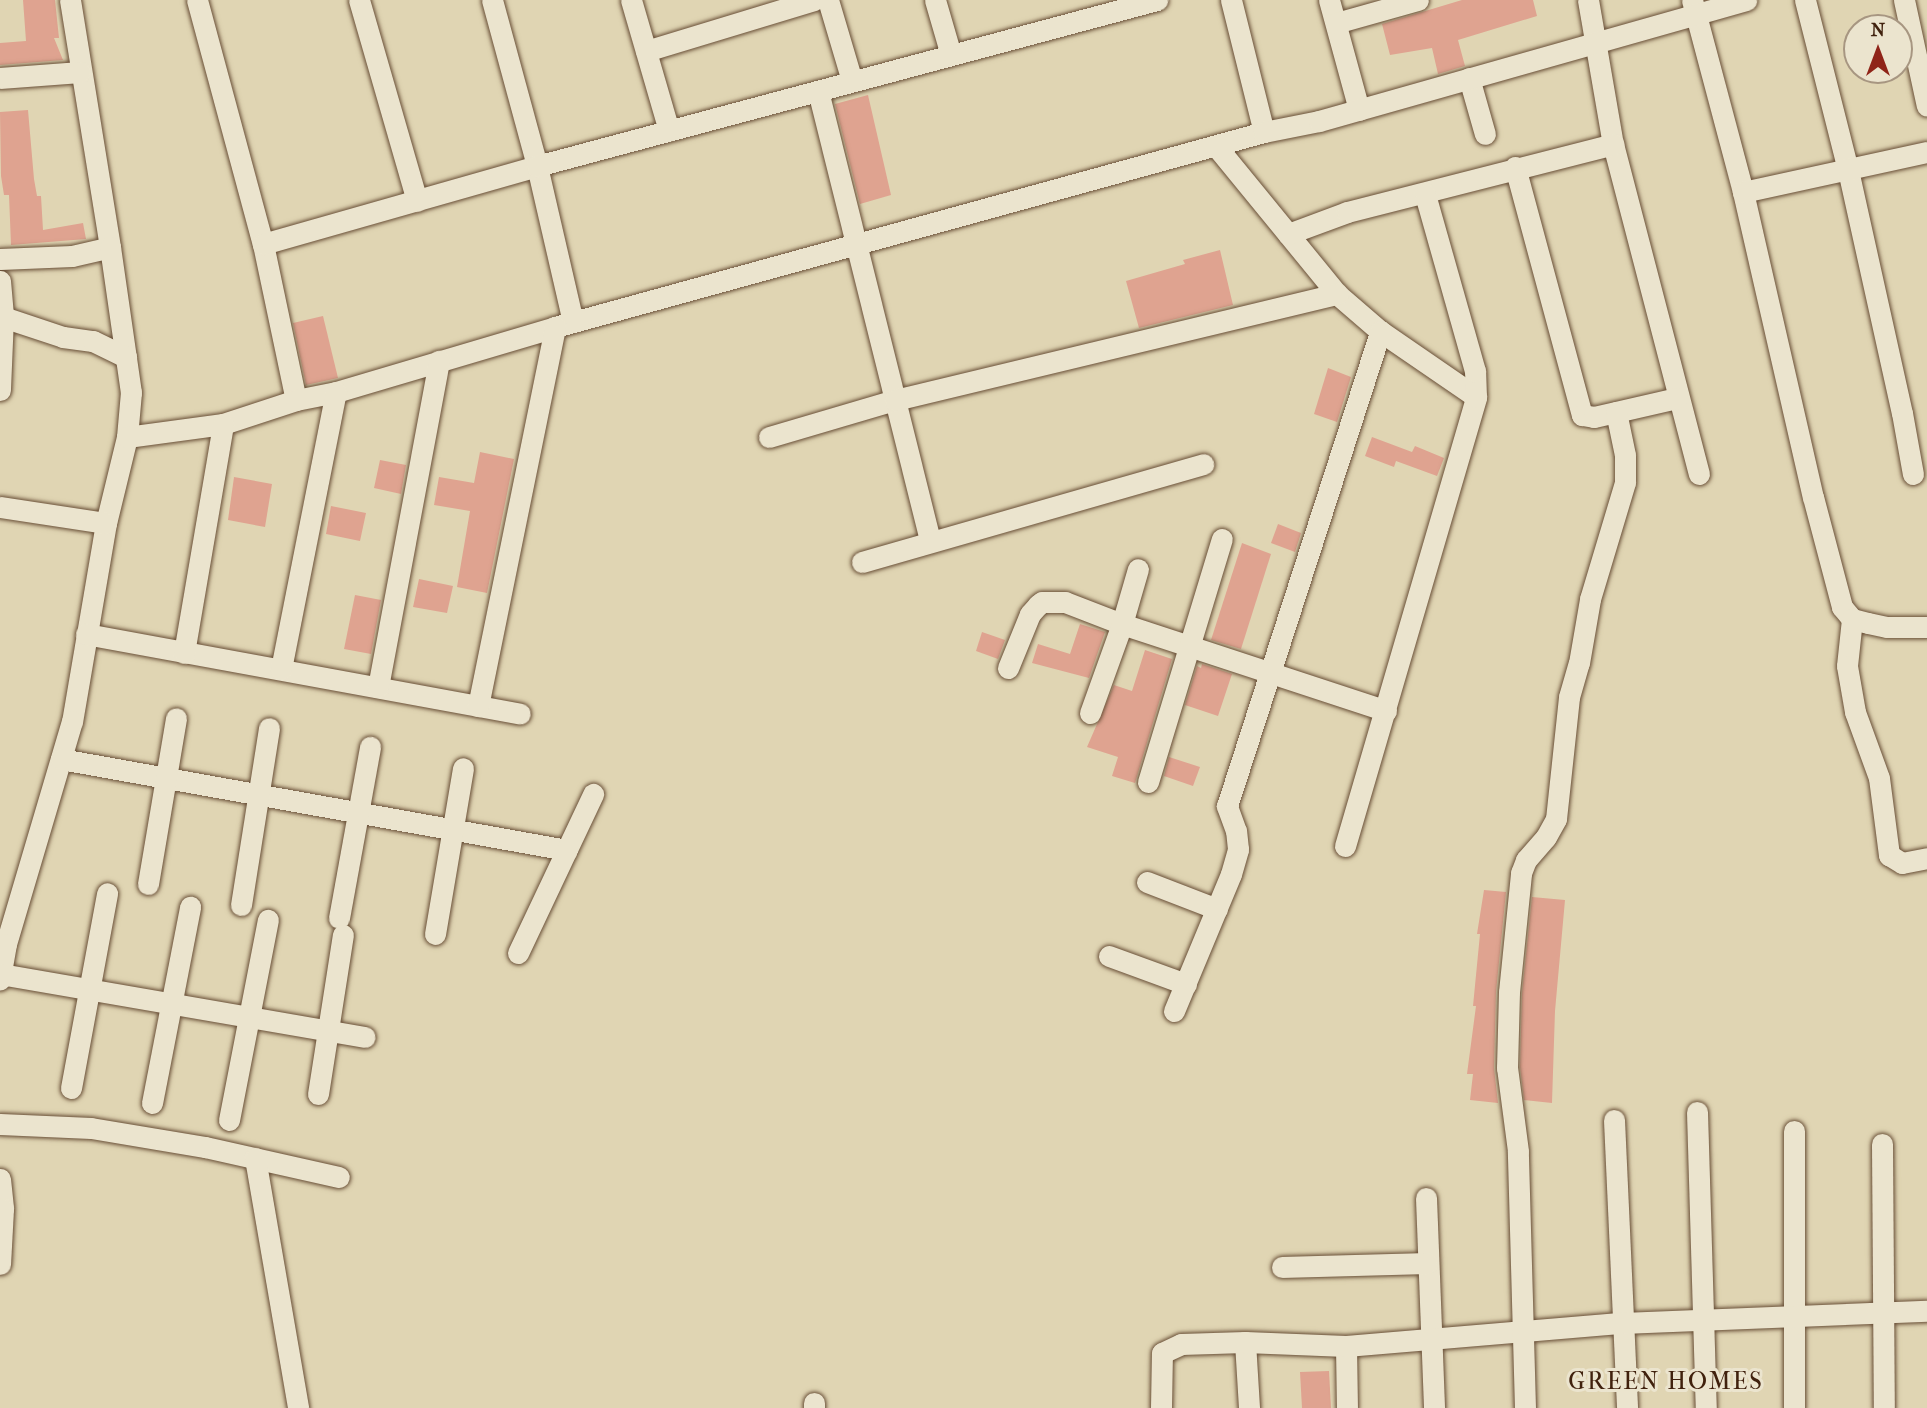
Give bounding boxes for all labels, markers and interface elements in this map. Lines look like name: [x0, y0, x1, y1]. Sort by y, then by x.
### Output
north arrow: [1843, 14, 1913, 84]
text: N: [1871, 19, 1885, 41]
district label: GREEN HOMES: [1570, 1368, 1762, 1396]

